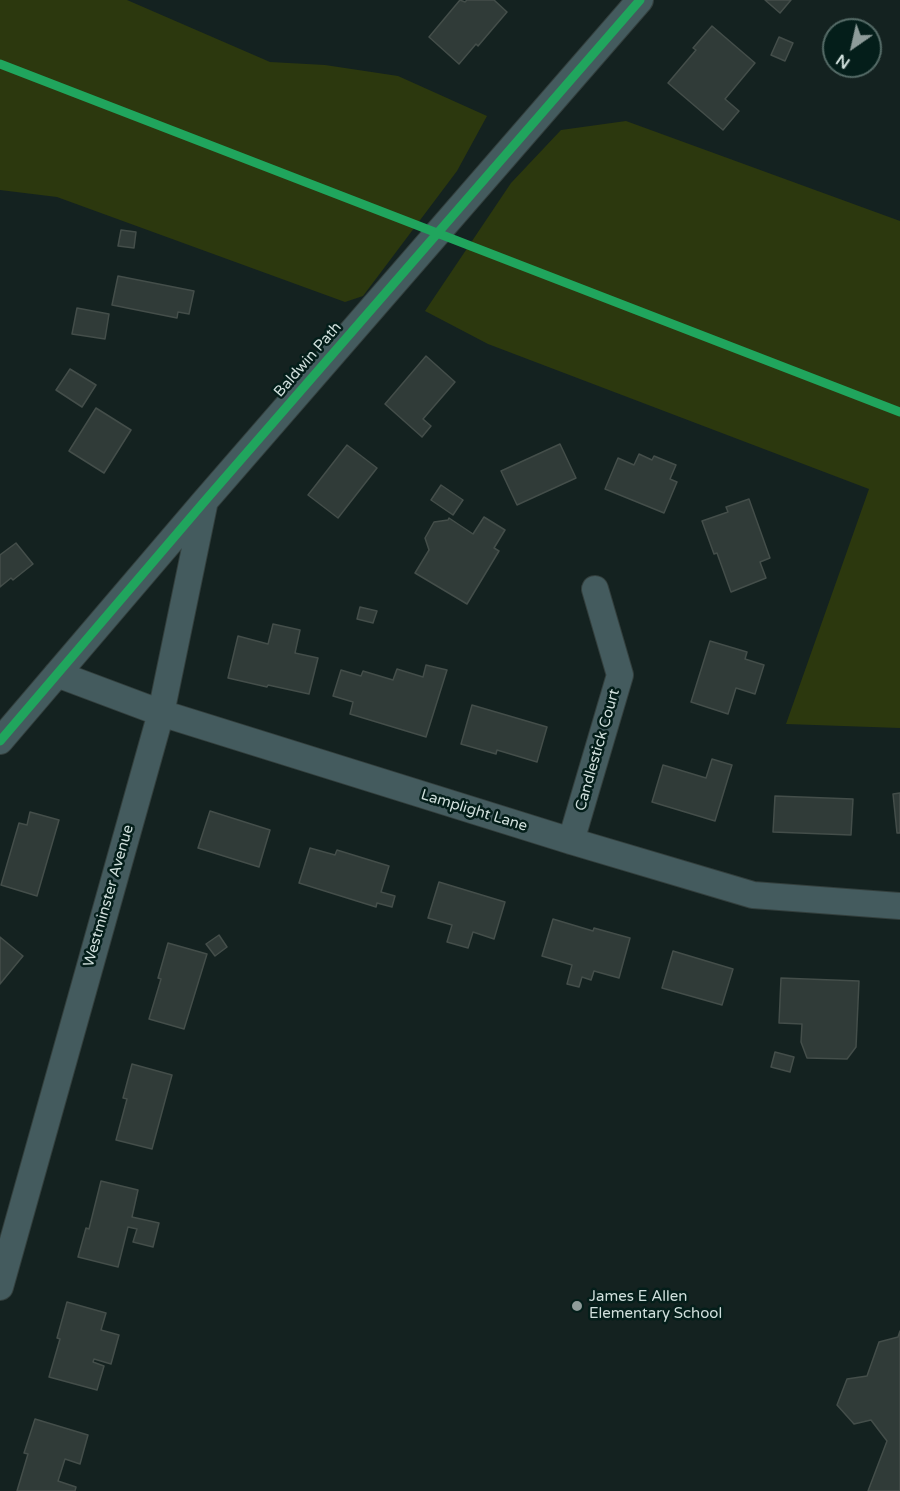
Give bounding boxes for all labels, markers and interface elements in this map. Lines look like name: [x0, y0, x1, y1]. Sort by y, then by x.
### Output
north arrow: [822, 18, 882, 78]
text: N: [832, 49, 854, 73]
street label: Baldwin Path: [271, 319, 345, 401]
street label: Candlestick Court: [572, 687, 624, 813]
street label: Lamplight Lane: [419, 786, 529, 836]
street label: Westminster Avenue: [80, 823, 138, 969]
place label: James E Allen Elementary School: [589, 1288, 722, 1323]
marker: James E Allen Elementary School: [570, 1299, 584, 1313]

